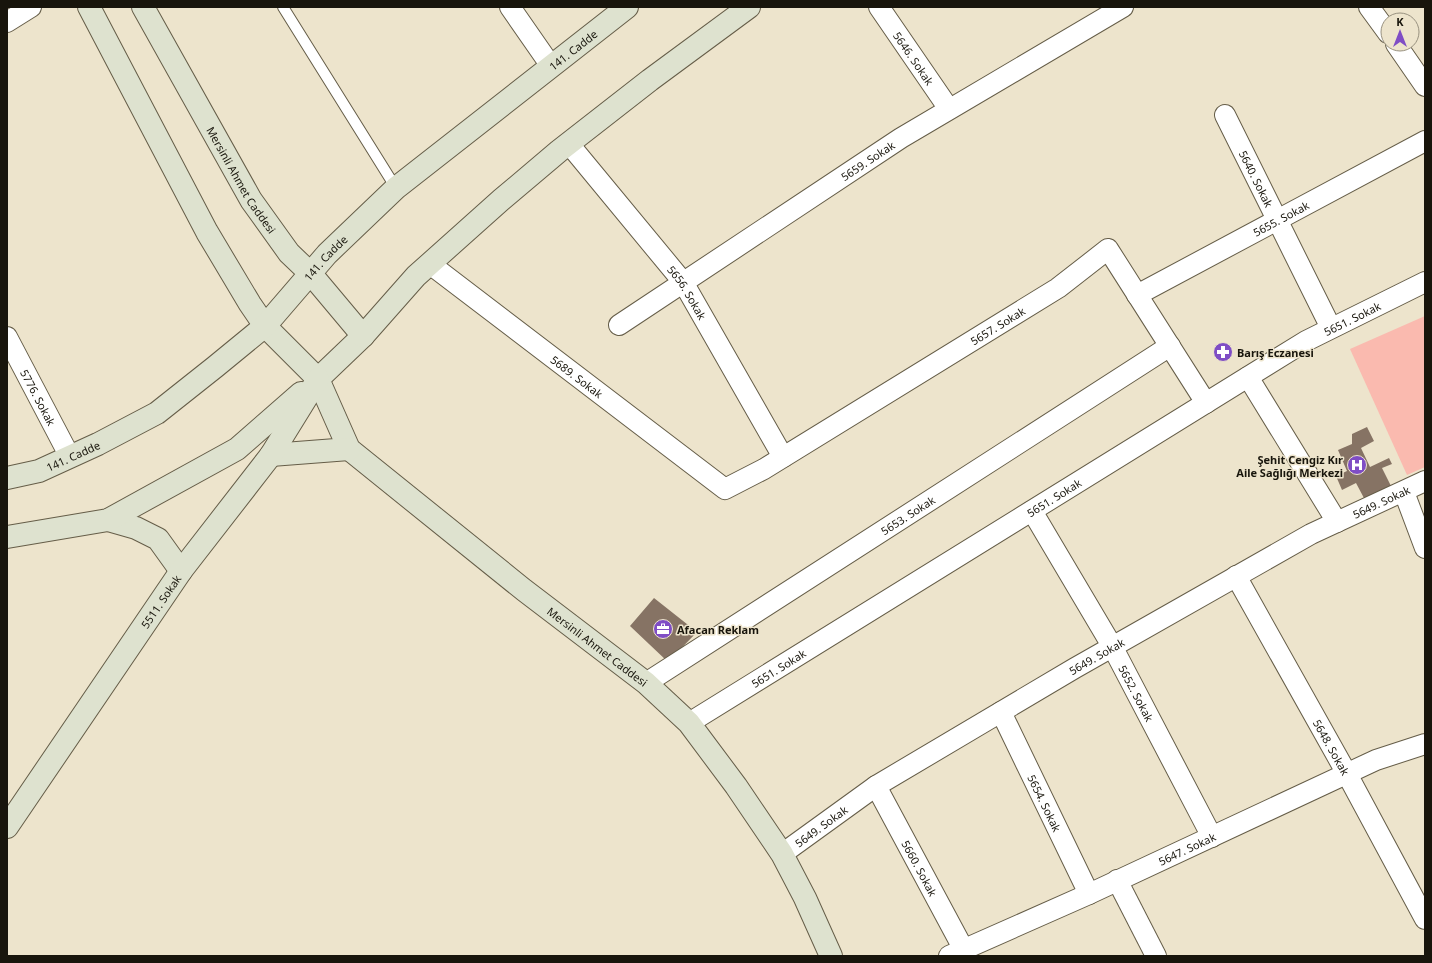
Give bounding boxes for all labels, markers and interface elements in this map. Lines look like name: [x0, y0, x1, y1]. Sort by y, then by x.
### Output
north arrow: [1380, 12, 1420, 52]
text: K: [1396, 14, 1404, 29]
street label: 141. Cadde: [545, 26, 600, 73]
street label: 5646. Sokak: [890, 28, 938, 88]
street label: Mersinli Ahmet Caddesi: [204, 124, 280, 236]
street label: 5659. Sokak: [838, 137, 897, 184]
street label: 5640. Sokak: [1236, 148, 1277, 210]
street label: 5655. Sokak: [1250, 197, 1312, 239]
street label: 141. Cadde: [300, 231, 350, 284]
street label: 5656. Sokak: [665, 262, 710, 322]
street label: 5651. Sokak: [1321, 298, 1383, 339]
street label: 5657. Sokak: [967, 303, 1028, 348]
pharmacy icon: Barış Eczanesi: [1212, 341, 1234, 363]
place label: Barış Eczanesi: [1237, 345, 1314, 360]
street label: 5689. Sokak: [548, 352, 606, 401]
street label: 5776. Sokak: [18, 366, 60, 428]
street label: 141. Cadde: [44, 437, 102, 474]
place label: Şehit Cengiz Kır Aile Sağlığı Merkezi: [1236, 452, 1343, 480]
hospital icon: Şehit Cengiz Kır Aile Sağlığı Merkezi: [1346, 454, 1368, 476]
street label: 5651. Sokak: [1024, 475, 1084, 520]
street label: 5649. Sokak: [1350, 482, 1412, 521]
street label: 5653. Sokak: [878, 492, 938, 538]
street label: 5511. Sokak: [137, 571, 184, 631]
street label: Mersinli Ahmet Caddesi: [544, 603, 651, 689]
office icon: Afacan Reklam: [652, 618, 674, 640]
place label: Afacan Reklam: [677, 622, 759, 637]
street label: 5649. Sokak: [1066, 634, 1127, 678]
street label: 5651. Sokak: [748, 645, 809, 690]
street label: 5652. Sokak: [1116, 662, 1158, 724]
street label: 5648. Sokak: [1310, 716, 1354, 778]
street label: 5654. Sokak: [1025, 772, 1065, 834]
street label: 5649. Sokak: [792, 802, 850, 850]
street label: 5647. Sokak: [1156, 828, 1218, 868]
street label: 5660. Sokak: [899, 837, 941, 899]

